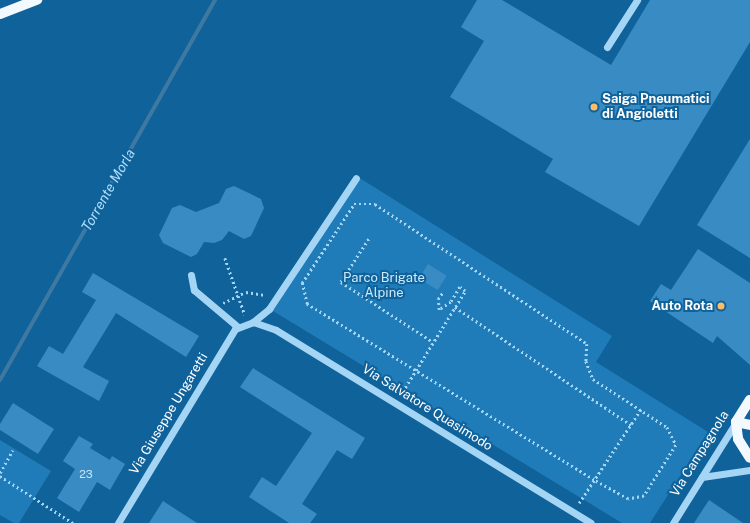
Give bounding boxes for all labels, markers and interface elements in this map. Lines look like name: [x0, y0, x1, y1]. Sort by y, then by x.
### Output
place label: Saiga Pneumatici di Angioletti: [602, 92, 710, 123]
marker: Saiga Pneumatici di Angioletti: [589, 102, 599, 112]
water label: Torrente Morla: [78, 146, 138, 234]
park label: Parco Brigate Alpine: [343, 271, 425, 302]
place label: Auto Rota: [652, 298, 713, 314]
marker: Auto Rota: [716, 301, 726, 311]
street label: Via Giuseppe Ungaretti: [127, 350, 211, 478]
street label: Via Salvatore Quasimodo: [359, 361, 495, 455]
street label: Via Campagnola: [667, 408, 733, 500]
house number: 23: [79, 467, 93, 481]

